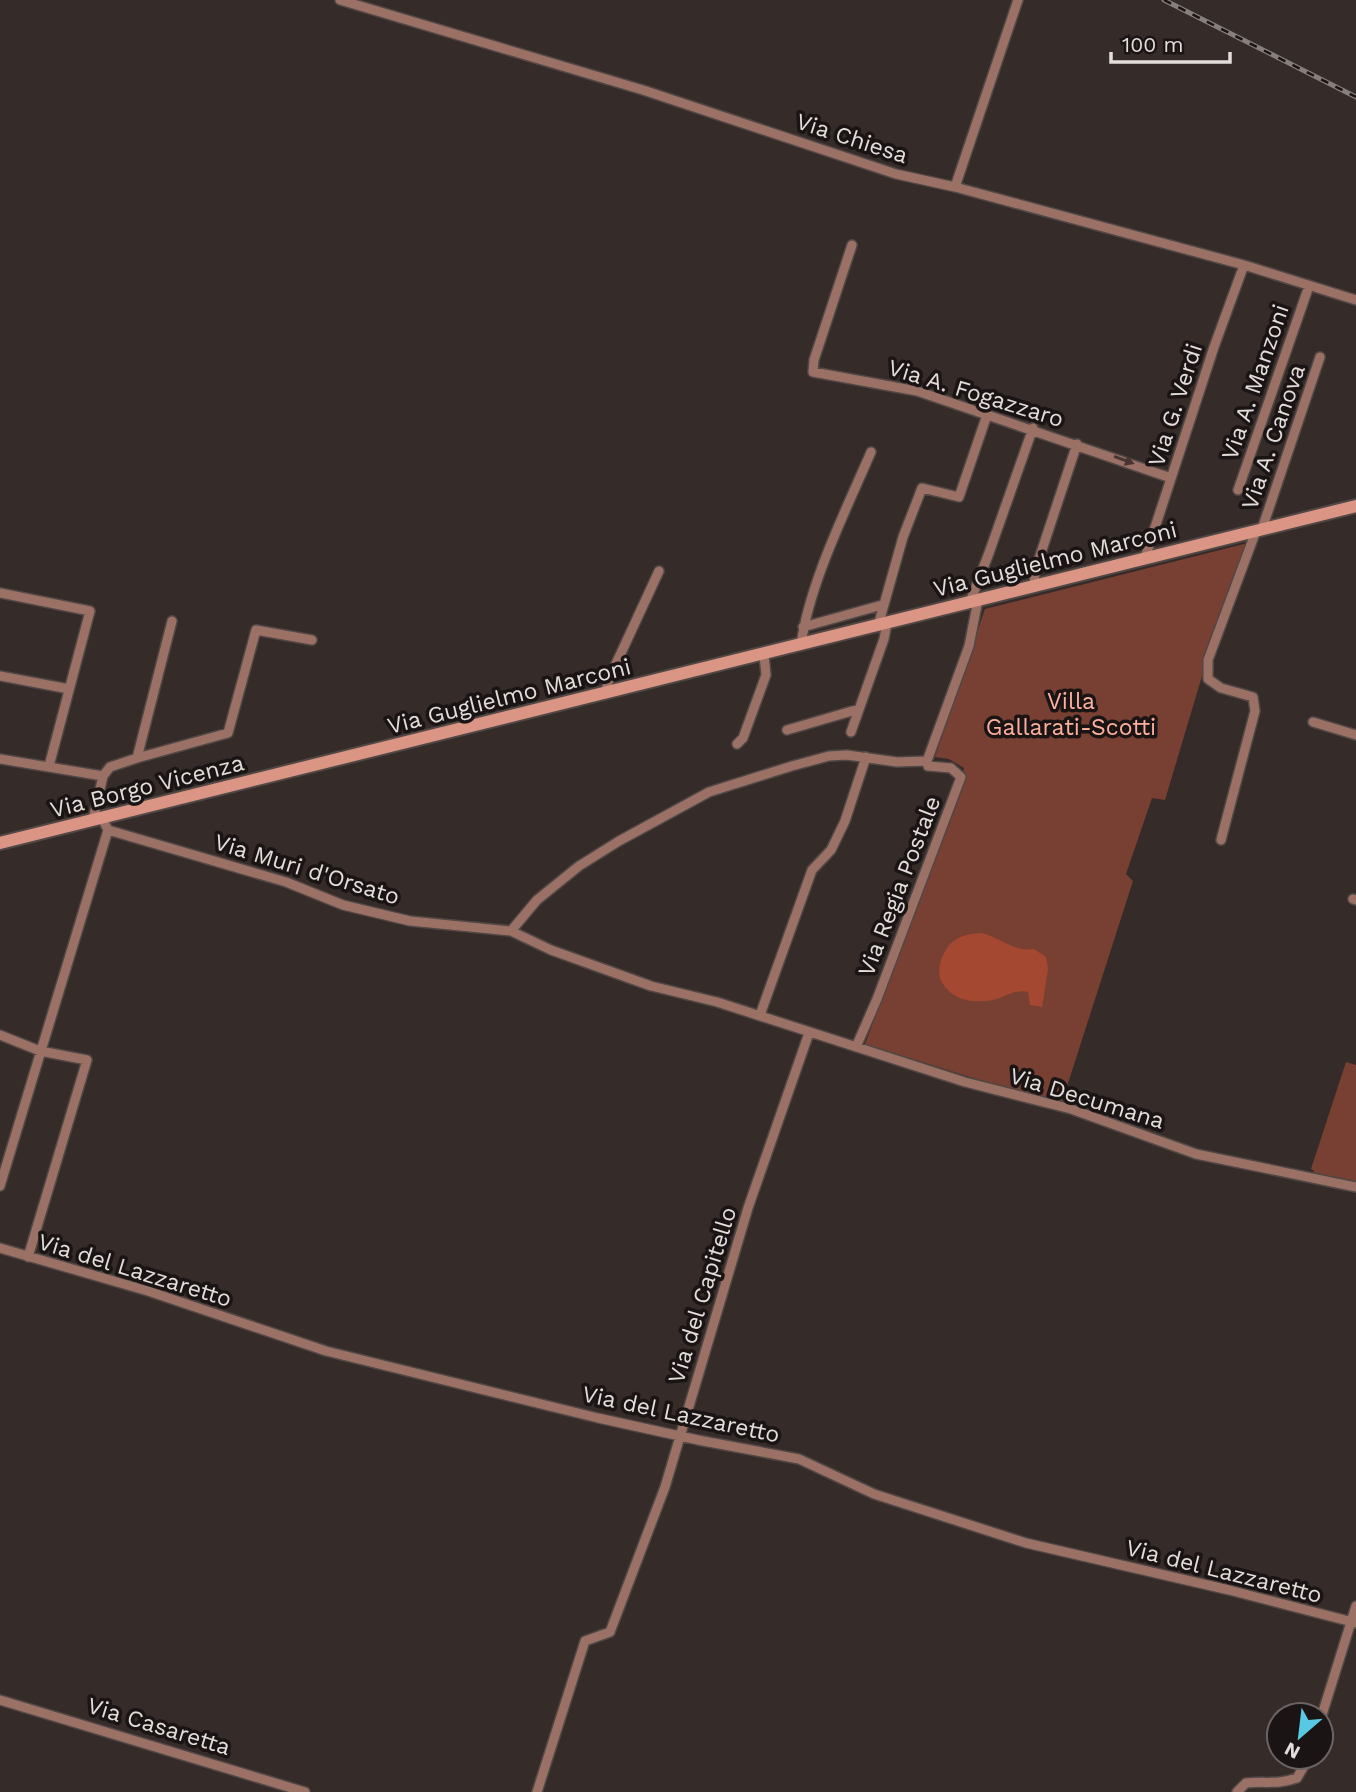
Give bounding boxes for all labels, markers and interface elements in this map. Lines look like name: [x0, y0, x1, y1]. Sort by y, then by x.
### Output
scale bar: [1111, 21, 1230, 65]
text: 100 m: [1122, 32, 1184, 57]
street label: Via Chiesa: [793, 108, 911, 169]
street label: Via A. Manzoni: [1216, 301, 1295, 464]
street label: Via G. Verdi: [1143, 340, 1208, 470]
street label: Via A. Fogazzaro: [885, 354, 1067, 433]
street label: Via A. Canova: [1236, 361, 1311, 513]
one-way arrow: [1113, 455, 1134, 466]
street label: Via Guglielmo Marconi: [931, 516, 1180, 603]
street label: Via Guglielmo Marconi: [385, 653, 634, 740]
park label: Villa Gallarati-Scotti: [986, 688, 1156, 741]
street label: Via Borgo Vicenza: [47, 749, 247, 824]
street label: Via Regia Postale: [853, 792, 946, 980]
street label: Via Muri d'Orsato: [211, 828, 403, 910]
street label: Via Decumana: [1006, 1062, 1168, 1135]
street label: Via del Capitello: [663, 1204, 742, 1387]
street label: Via del Lazzaretto: [35, 1228, 235, 1313]
street label: Via del Lazzaretto: [580, 1380, 782, 1449]
street label: Via del Lazzaretto: [1123, 1534, 1325, 1609]
street label: Via Casaretta: [84, 1692, 234, 1761]
north arrow: [1265, 1701, 1335, 1771]
text: N: [1281, 1737, 1304, 1764]

